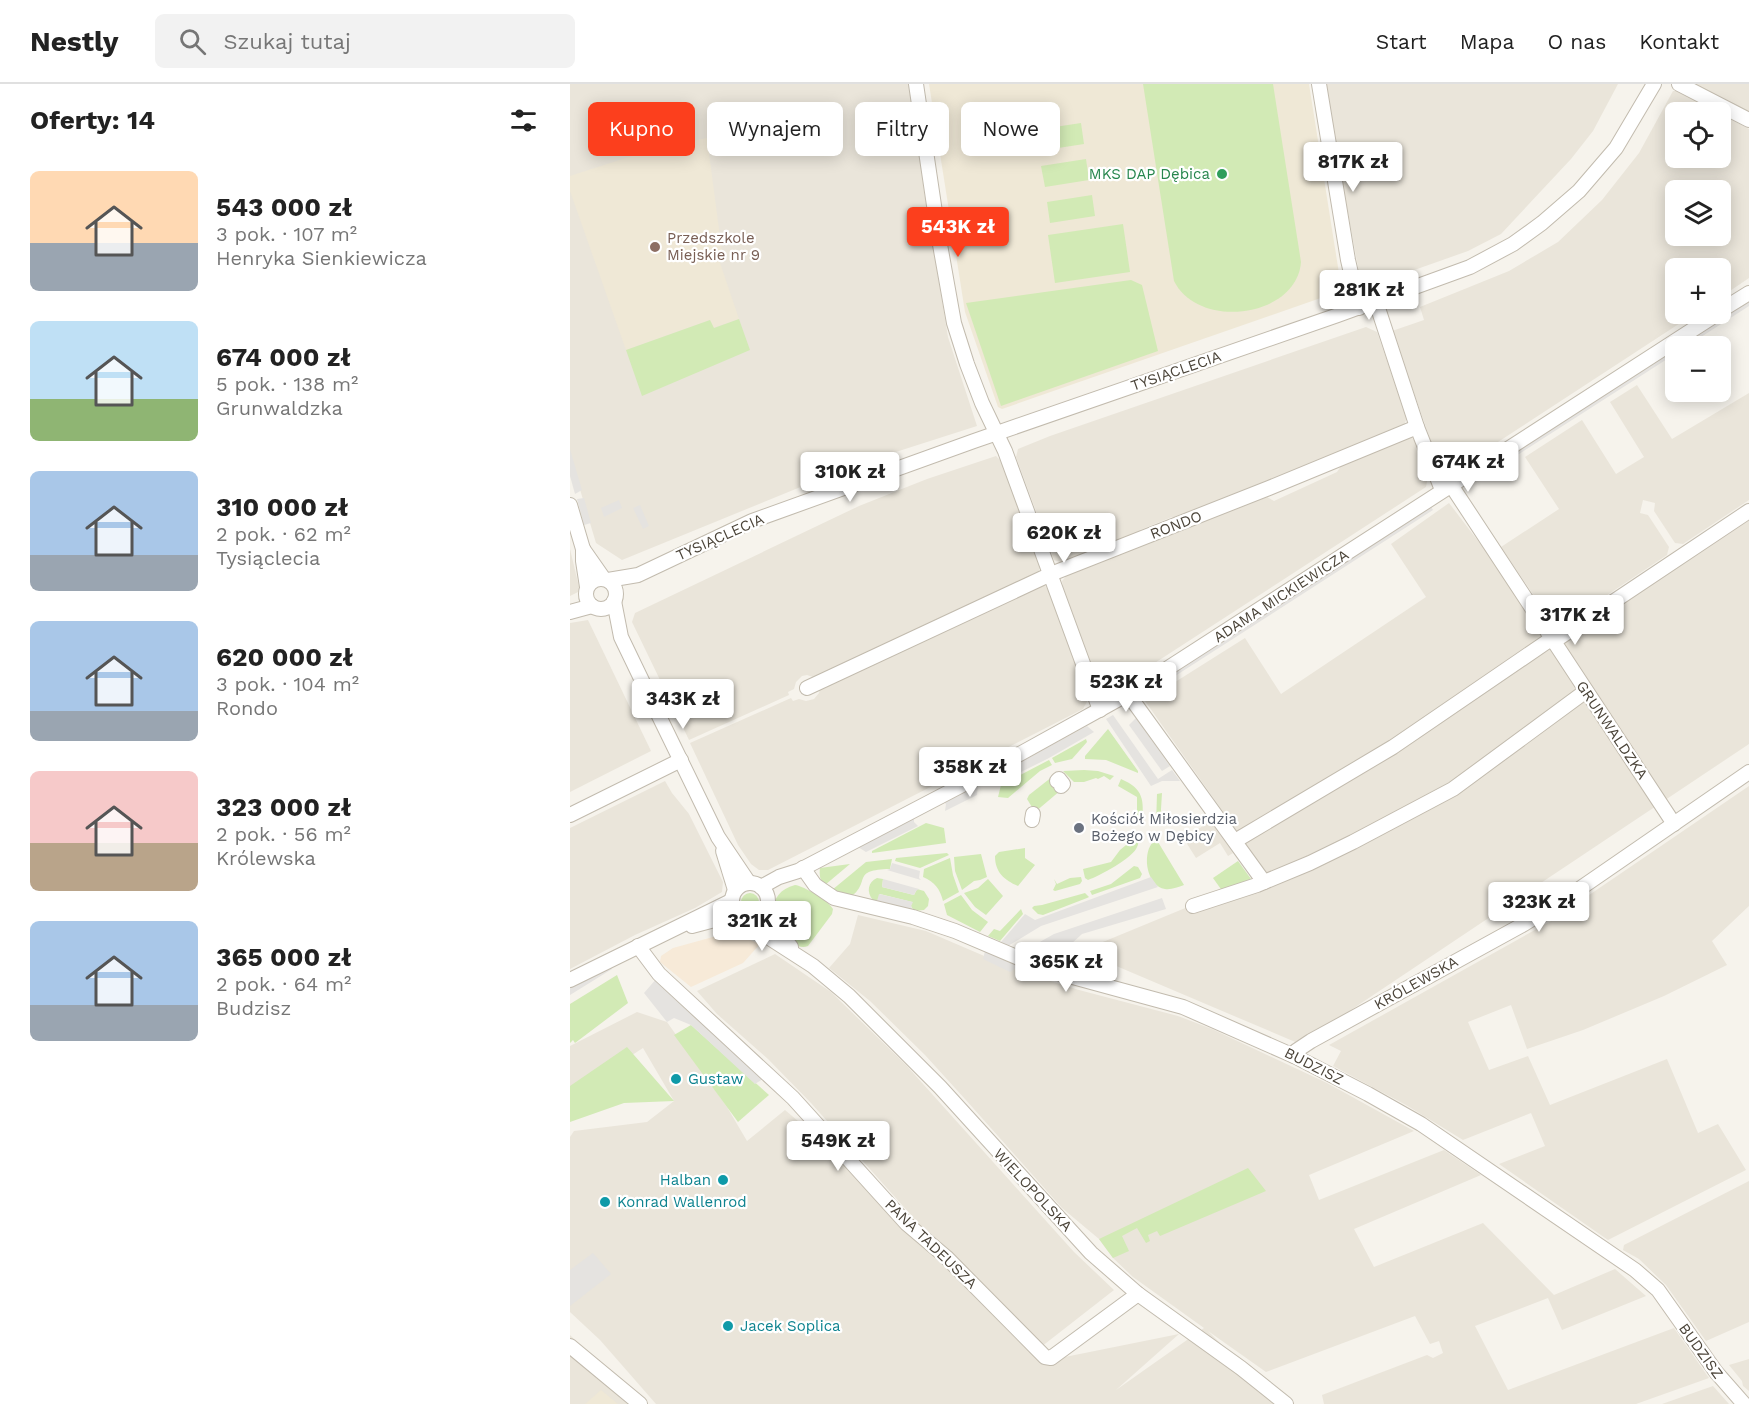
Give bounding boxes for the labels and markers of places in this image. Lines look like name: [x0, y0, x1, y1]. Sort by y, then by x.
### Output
pin: 817K zł: [1298, 142, 1408, 193]
place label: MKS DAP Dębica: [1089, 165, 1210, 183]
marker: MKS DAP Dębica: [1215, 167, 1229, 181]
pin: 543K zł: [903, 207, 1013, 258]
place label: Przedszkole Miejskie nr 9: [667, 229, 760, 264]
marker: Przedszkole Miejskie nr 9: [648, 240, 662, 254]
pin: 281K zł: [1314, 270, 1424, 321]
pin: 674K zł: [1413, 442, 1523, 493]
pin: 310K zł: [795, 452, 905, 503]
pin: 620K zł: [1009, 513, 1119, 564]
pin: 317K zł: [1520, 595, 1630, 646]
pin: 523K zł: [1071, 662, 1181, 713]
pin: 343K zł: [628, 679, 738, 730]
pin: 358K zł: [915, 747, 1025, 798]
place label: Kościół Miłosierdzia Bożego w Dębicy: [1091, 810, 1237, 845]
marker: Kościół Miłosierdzia Bożego w Dębicy: [1072, 821, 1086, 835]
pin: 323K zł: [1484, 882, 1594, 933]
pin: 321K zł: [707, 901, 817, 952]
pin: 365K zł: [1011, 942, 1121, 993]
place label: Gustaw: [688, 1070, 744, 1088]
marker: Gustaw: [669, 1072, 683, 1086]
pin: 549K zł: [783, 1121, 893, 1172]
place label: Halban: [660, 1171, 711, 1189]
marker: Halban: [716, 1173, 730, 1187]
place label: Konrad Wallenrod: [617, 1193, 747, 1211]
marker: Konrad Wallenrod: [598, 1195, 612, 1209]
place label: Jacek Soplica: [740, 1317, 841, 1335]
marker: Jacek Soplica: [721, 1319, 735, 1333]

